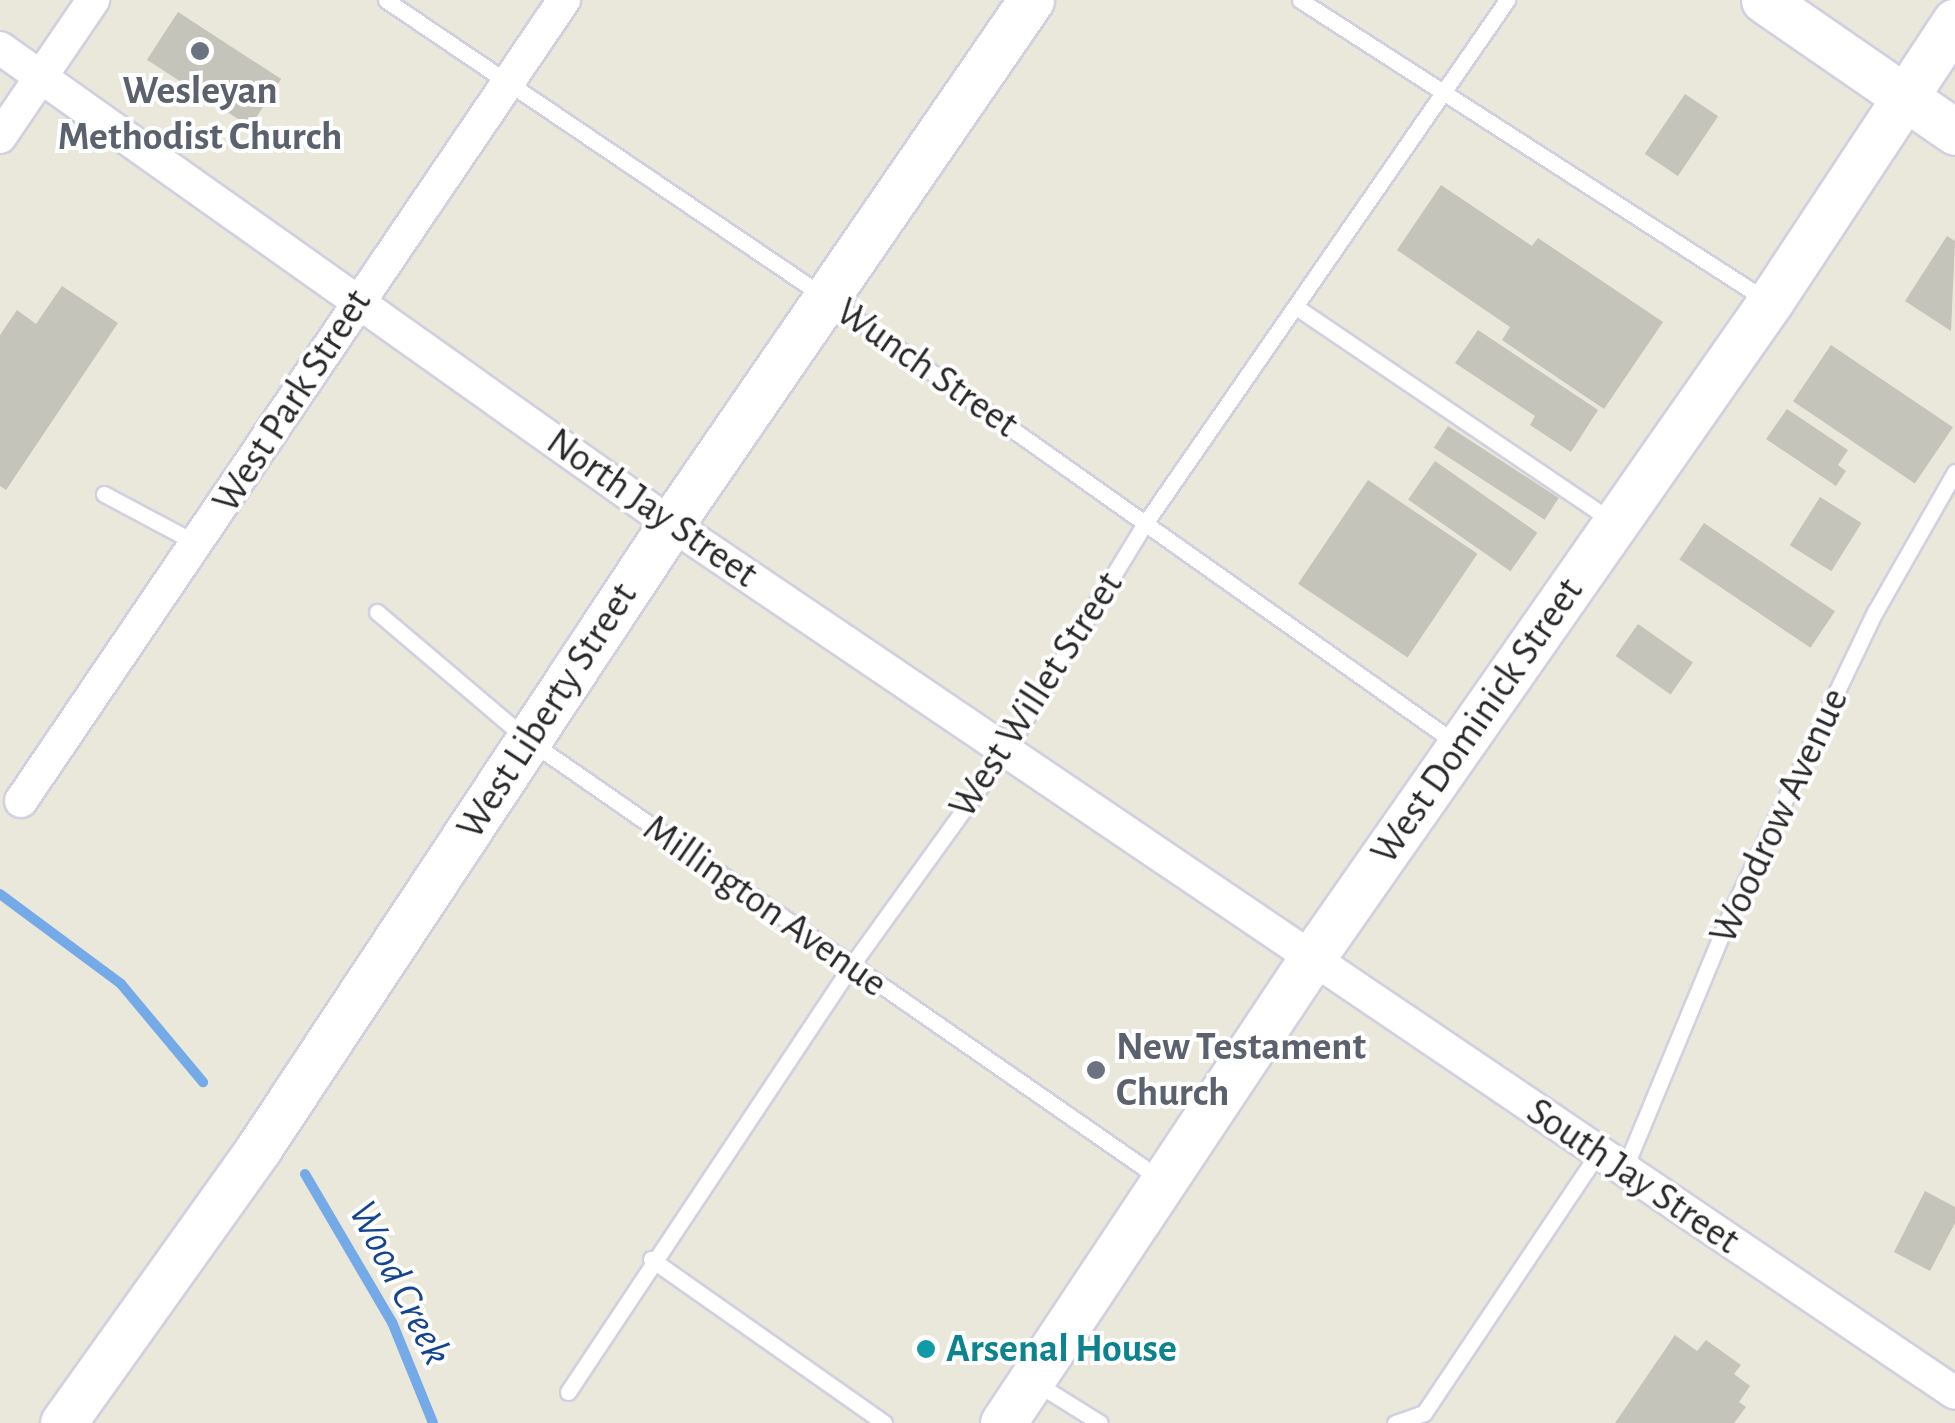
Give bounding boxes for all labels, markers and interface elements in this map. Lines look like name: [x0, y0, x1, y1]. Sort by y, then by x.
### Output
marker: Wesleyan Methodist Church: [189, 40, 211, 62]
place label: Wesleyan Methodist Church: [58, 67, 342, 161]
street label: West Park Street: [202, 280, 382, 522]
street label: Wunch Street: [827, 288, 1027, 448]
street label: North Jay Street: [537, 418, 767, 598]
street label: West Willet Street: [939, 563, 1133, 827]
street label: West Dominick Street: [1360, 569, 1594, 873]
street label: West Liberty Street: [446, 574, 648, 848]
street label: Woodrow Avenue: [1699, 681, 1859, 951]
street label: Millington Avenue: [634, 804, 896, 1008]
place label: New Testament Church: [1116, 1023, 1366, 1117]
marker: New Testament Church: [1085, 1059, 1107, 1081]
street label: South Jay Street: [1518, 1087, 1748, 1265]
water label: Wood Creek: [337, 1192, 463, 1374]
place label: Arsenal House: [946, 1325, 1177, 1373]
marker: Arsenal House: [915, 1338, 937, 1360]

